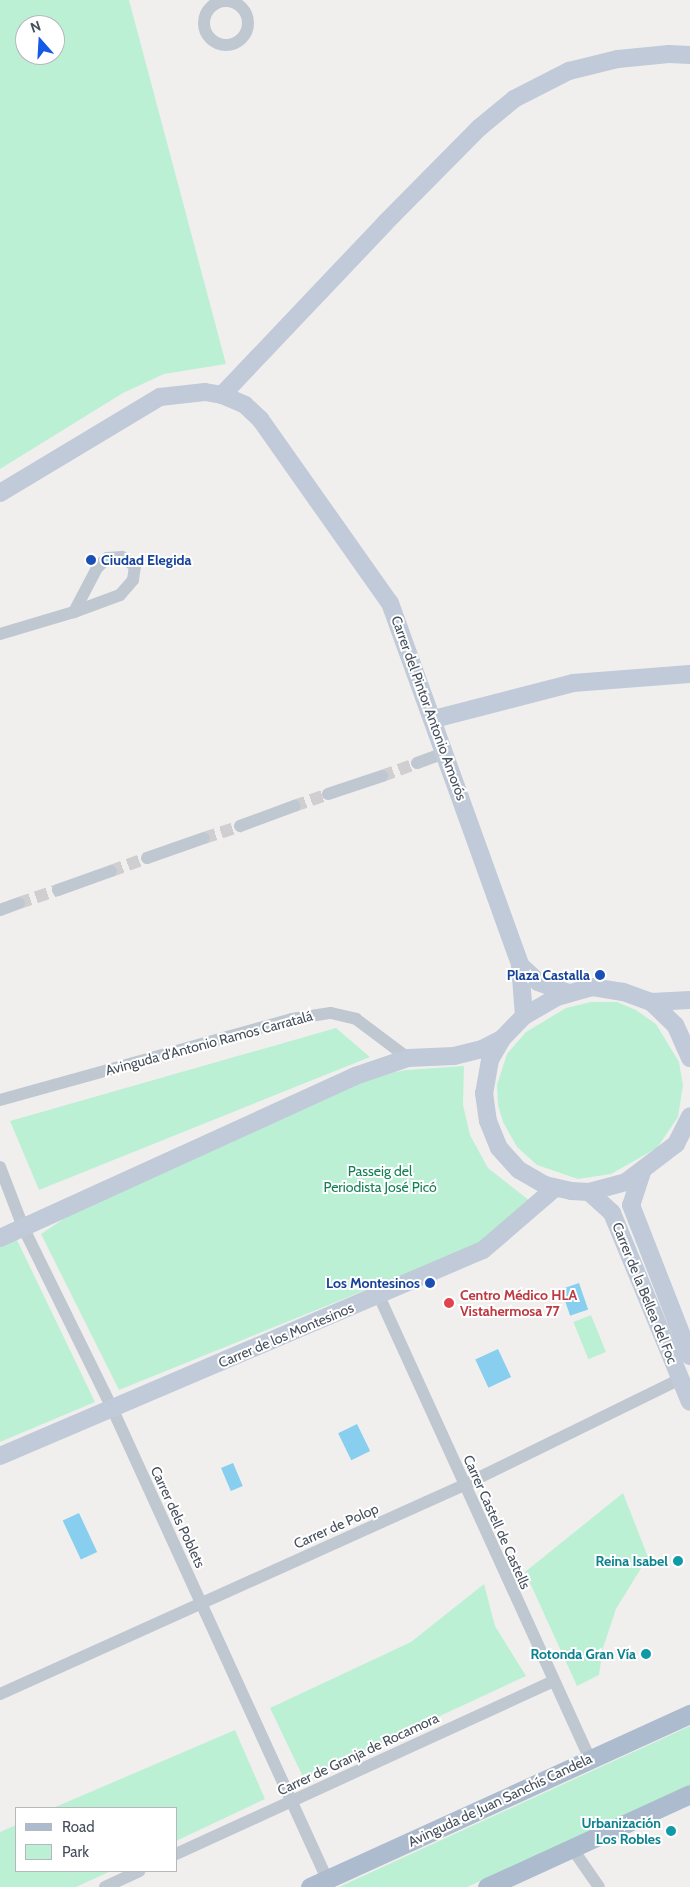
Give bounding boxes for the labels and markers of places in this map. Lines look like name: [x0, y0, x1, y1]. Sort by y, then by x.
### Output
place label: Ciudad Elegida: [101, 552, 191, 568]
marker: Ciudad Elegida: [85, 554, 97, 566]
place label: Plaza Castalla: [507, 967, 590, 983]
marker: Plaza Castalla: [594, 969, 606, 981]
place label: Los Montesinos: [326, 1275, 420, 1291]
marker: Los Montesinos: [424, 1277, 436, 1289]
place label: Centro Médico HLA Vistahermosa 77: [460, 1287, 577, 1320]
marker: Centro Médico HLA Vistahermosa 77: [442, 1296, 456, 1310]
place label: Reina Isabel: [595, 1553, 668, 1569]
marker: Reina Isabel: [672, 1555, 684, 1567]
place label: Rotonda Gran Vía: [530, 1646, 636, 1662]
marker: Rotonda Gran Vía: [640, 1648, 652, 1660]
place label: Urbanización Los Robles: [581, 1815, 661, 1848]
marker: Urbanización Los Robles: [665, 1825, 677, 1837]

